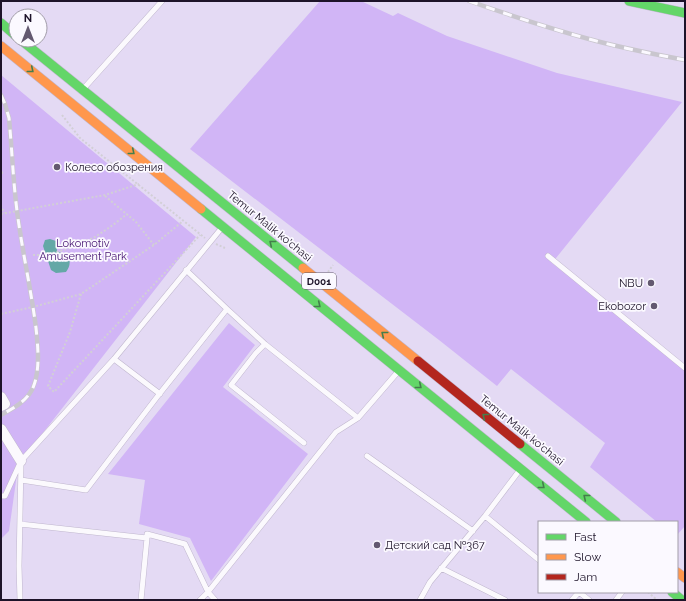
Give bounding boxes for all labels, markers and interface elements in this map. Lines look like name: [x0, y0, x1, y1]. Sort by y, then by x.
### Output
north arrow: [8, 8, 48, 48]
text: N: [24, 12, 32, 25]
one-way arrow: [27, 66, 34, 73]
one-way arrow: [128, 148, 135, 155]
place label: Колесо обозрения: [65, 161, 163, 174]
marker: Колесо обозрения: [52, 162, 62, 172]
street label: Temur Malik ko'chasi: [225, 188, 314, 264]
park label: Lokomotiv Amusement Park: [39, 237, 127, 263]
one-way arrow: [269, 241, 276, 248]
road number: D001: [302, 273, 336, 289]
place label: NBU: [619, 277, 643, 290]
marker: NBU: [646, 278, 656, 288]
one-way arrow: [313, 300, 321, 307]
place label: Ekobozor: [598, 300, 646, 313]
marker: Ekobozor: [649, 301, 659, 311]
one-way arrow: [381, 331, 388, 338]
one-way arrow: [415, 382, 422, 389]
street label: Temur Malik ko'chasi: [477, 392, 566, 468]
one-way arrow: [482, 413, 489, 420]
one-way arrow: [537, 481, 544, 488]
one-way arrow: [583, 495, 590, 502]
legend: [538, 521, 678, 593]
text: Fast: [574, 530, 597, 544]
place label: Детский сад №367: [385, 539, 485, 552]
marker: Детский сад №367: [372, 540, 382, 550]
text: Slow: [574, 550, 601, 564]
text: Jam: [574, 570, 597, 584]

